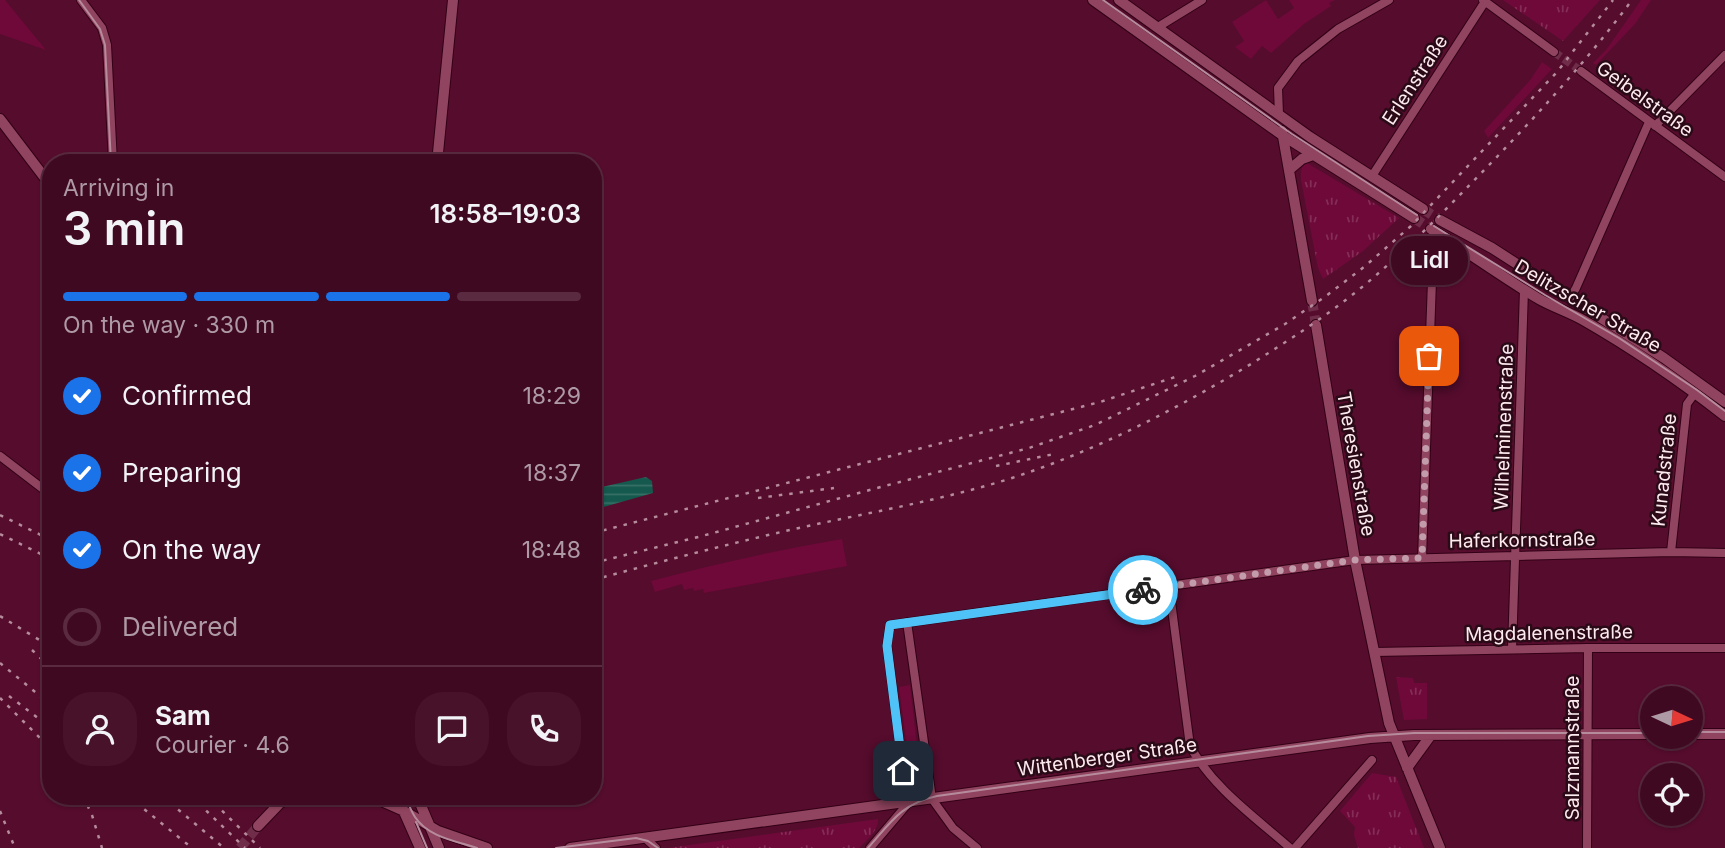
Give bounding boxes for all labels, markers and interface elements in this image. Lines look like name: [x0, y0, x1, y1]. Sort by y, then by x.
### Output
street label: Erlenstraße: [1377, 31, 1453, 129]
street label: Geibelstraße: [1592, 56, 1698, 142]
text: Arriving in: [63, 174, 174, 202]
text: 18:58–19:03: [429, 198, 581, 229]
text: 3 min: [63, 200, 185, 256]
callout: Lidl: [1390, 237, 1468, 286]
text: Lidl: [1410, 246, 1449, 274]
street label: Delitzscher Straße: [1511, 255, 1665, 357]
text: On the way · 330 m: [63, 311, 275, 339]
pin: [1399, 326, 1459, 386]
icon: bag: [1410, 337, 1448, 375]
street label: Wilhelminenstraße: [1490, 343, 1518, 511]
icon: check: [63, 377, 101, 415]
text: Confirmed: [122, 380, 252, 411]
text: 18:29: [523, 382, 581, 410]
street label: Theresienstraße: [1332, 390, 1380, 538]
street label: Kunadstraße: [1647, 412, 1681, 528]
icon: check: [63, 454, 101, 492]
text: Preparing: [122, 457, 242, 488]
text: 18:37: [524, 459, 581, 487]
street label: Haferkornstraße: [1448, 527, 1596, 553]
icon: check: [63, 531, 101, 569]
text: On the way: [122, 534, 261, 565]
text: 18:48: [522, 536, 581, 564]
courier: [1108, 555, 1178, 625]
icon: bike: [1124, 571, 1162, 609]
text: Delivered: [122, 611, 238, 642]
street label: Magdalenenstraße: [1465, 620, 1633, 646]
street label: Salzmannstraße: [1561, 676, 1584, 820]
north arrow: [1640, 686, 1703, 749]
map controls: [1640, 686, 1703, 826]
button: person: [63, 692, 137, 766]
button: chat: [415, 692, 489, 766]
button: phone: [507, 692, 581, 766]
text: Sam: [155, 700, 211, 731]
text: Courier · 4.6: [155, 731, 290, 759]
street label: Wittenberger Straße: [1016, 733, 1198, 781]
pin: [873, 741, 933, 801]
icon: home: [884, 752, 922, 790]
button: locate: [1640, 763, 1703, 826]

